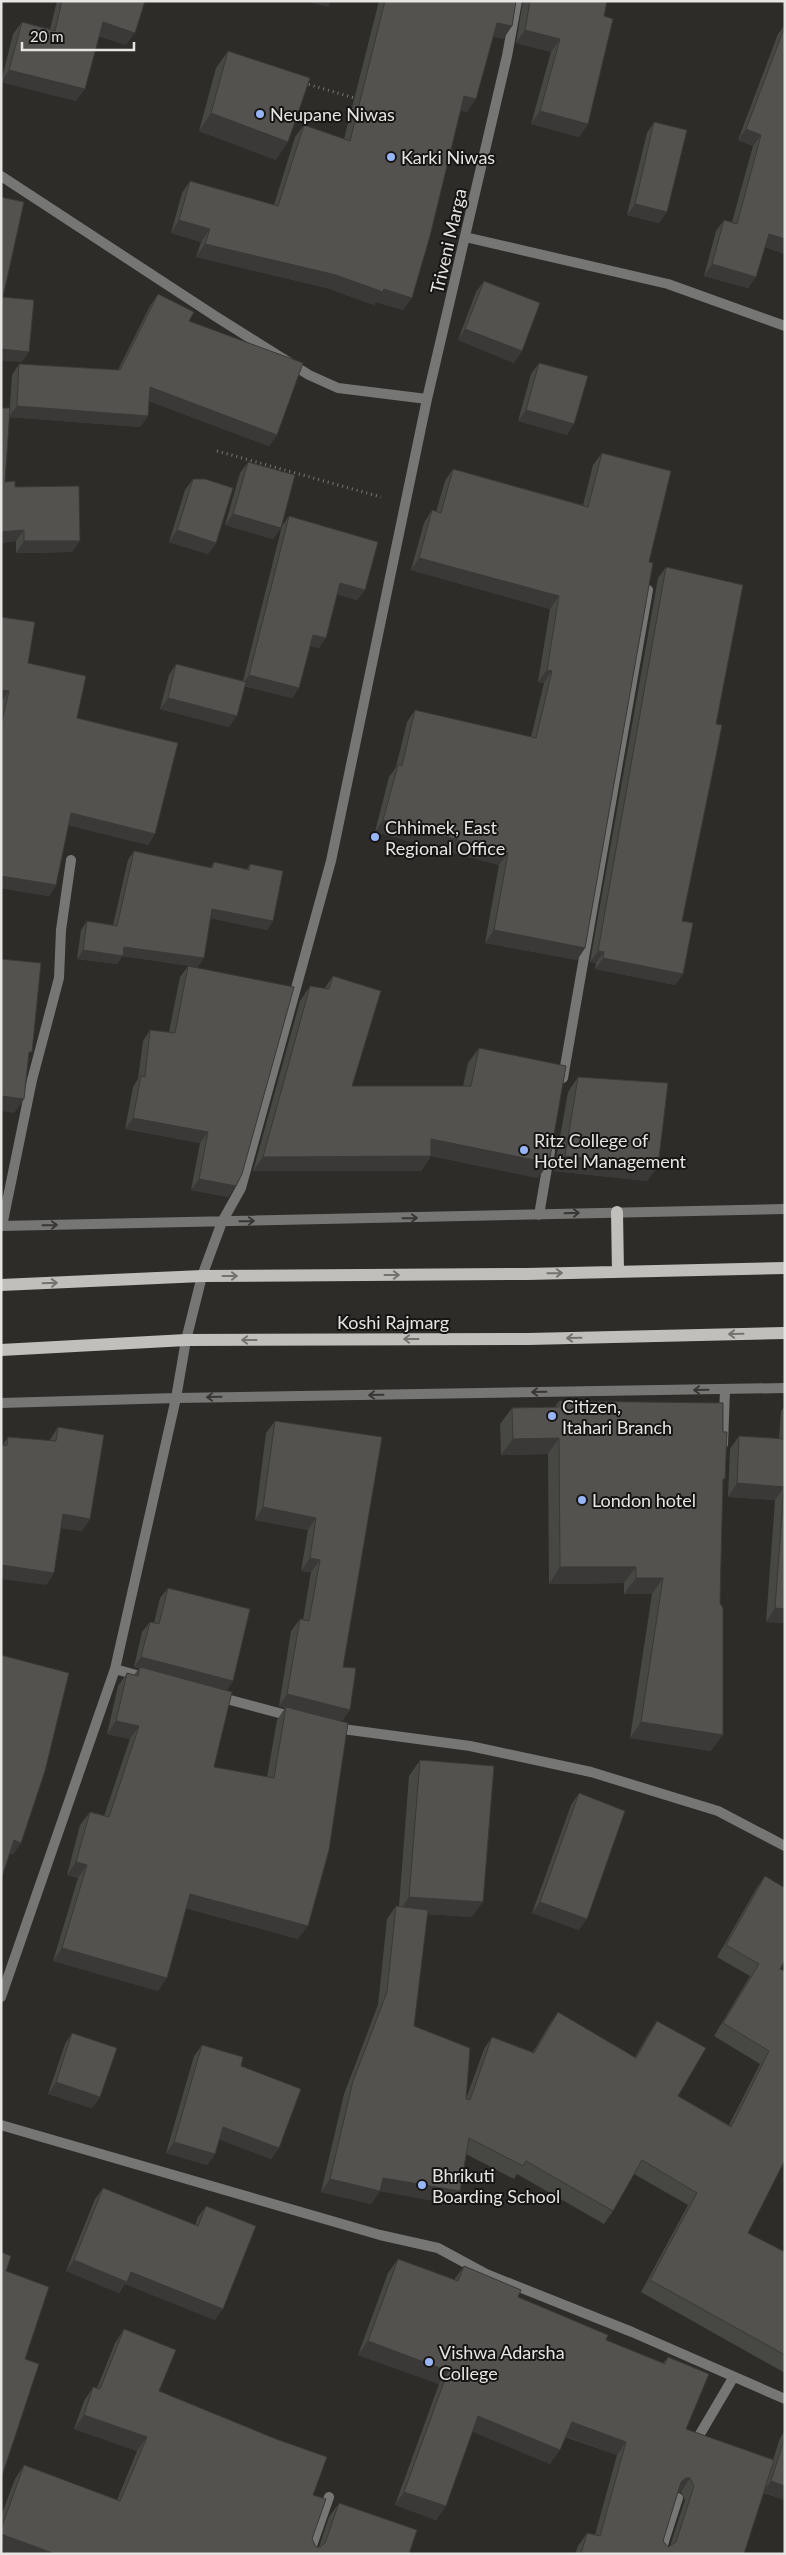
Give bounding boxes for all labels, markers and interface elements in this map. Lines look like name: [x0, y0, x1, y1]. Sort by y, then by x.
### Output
scale bar: [22, 20, 135, 52]
text: 20 m: [30, 27, 64, 45]
place label: Neupane Niwas: [270, 103, 395, 125]
marker: Neupane Niwas: [254, 108, 266, 120]
place label: Karki Niwas: [401, 146, 495, 168]
marker: Karki Niwas: [385, 151, 397, 163]
street label: Triveni Marga: [425, 186, 471, 296]
place label: Chhimek, East Regional Office: [385, 816, 505, 859]
marker: Chhimek, East Regional Office: [369, 831, 381, 843]
place label: Ritz College of Hotel Management: [534, 1129, 687, 1172]
marker: Ritz College of Hotel Management: [518, 1144, 530, 1156]
one-way arrow: [564, 1209, 580, 1218]
one-way arrow: [402, 1213, 418, 1222]
one-way arrow: [239, 1217, 255, 1226]
one-way arrow: [42, 1220, 58, 1230]
one-way arrow: [546, 1268, 563, 1278]
one-way arrow: [384, 1270, 400, 1280]
one-way arrow: [222, 1271, 238, 1281]
one-way arrow: [42, 1278, 58, 1288]
street label: Koshi Rajmarg: [337, 1311, 449, 1333]
one-way arrow: [728, 1329, 744, 1339]
one-way arrow: [566, 1333, 582, 1342]
one-way arrow: [403, 1334, 420, 1344]
one-way arrow: [241, 1335, 257, 1345]
one-way arrow: [693, 1385, 710, 1395]
one-way arrow: [531, 1387, 547, 1397]
one-way arrow: [368, 1390, 384, 1399]
one-way arrow: [206, 1392, 222, 1402]
place label: Citizen, Itahari Branch: [562, 1395, 672, 1438]
marker: Citizen, Itahari Branch: [546, 1410, 558, 1422]
place label: London hotel: [592, 1489, 696, 1511]
marker: London hotel: [576, 1494, 588, 1506]
place label: Bhrikuti Boarding School: [432, 2164, 560, 2207]
marker: Bhrikuti Boarding School: [416, 2179, 428, 2191]
place label: Vishwa Adarsha College: [439, 2341, 565, 2384]
marker: Vishwa Adarsha College: [423, 2356, 435, 2368]

